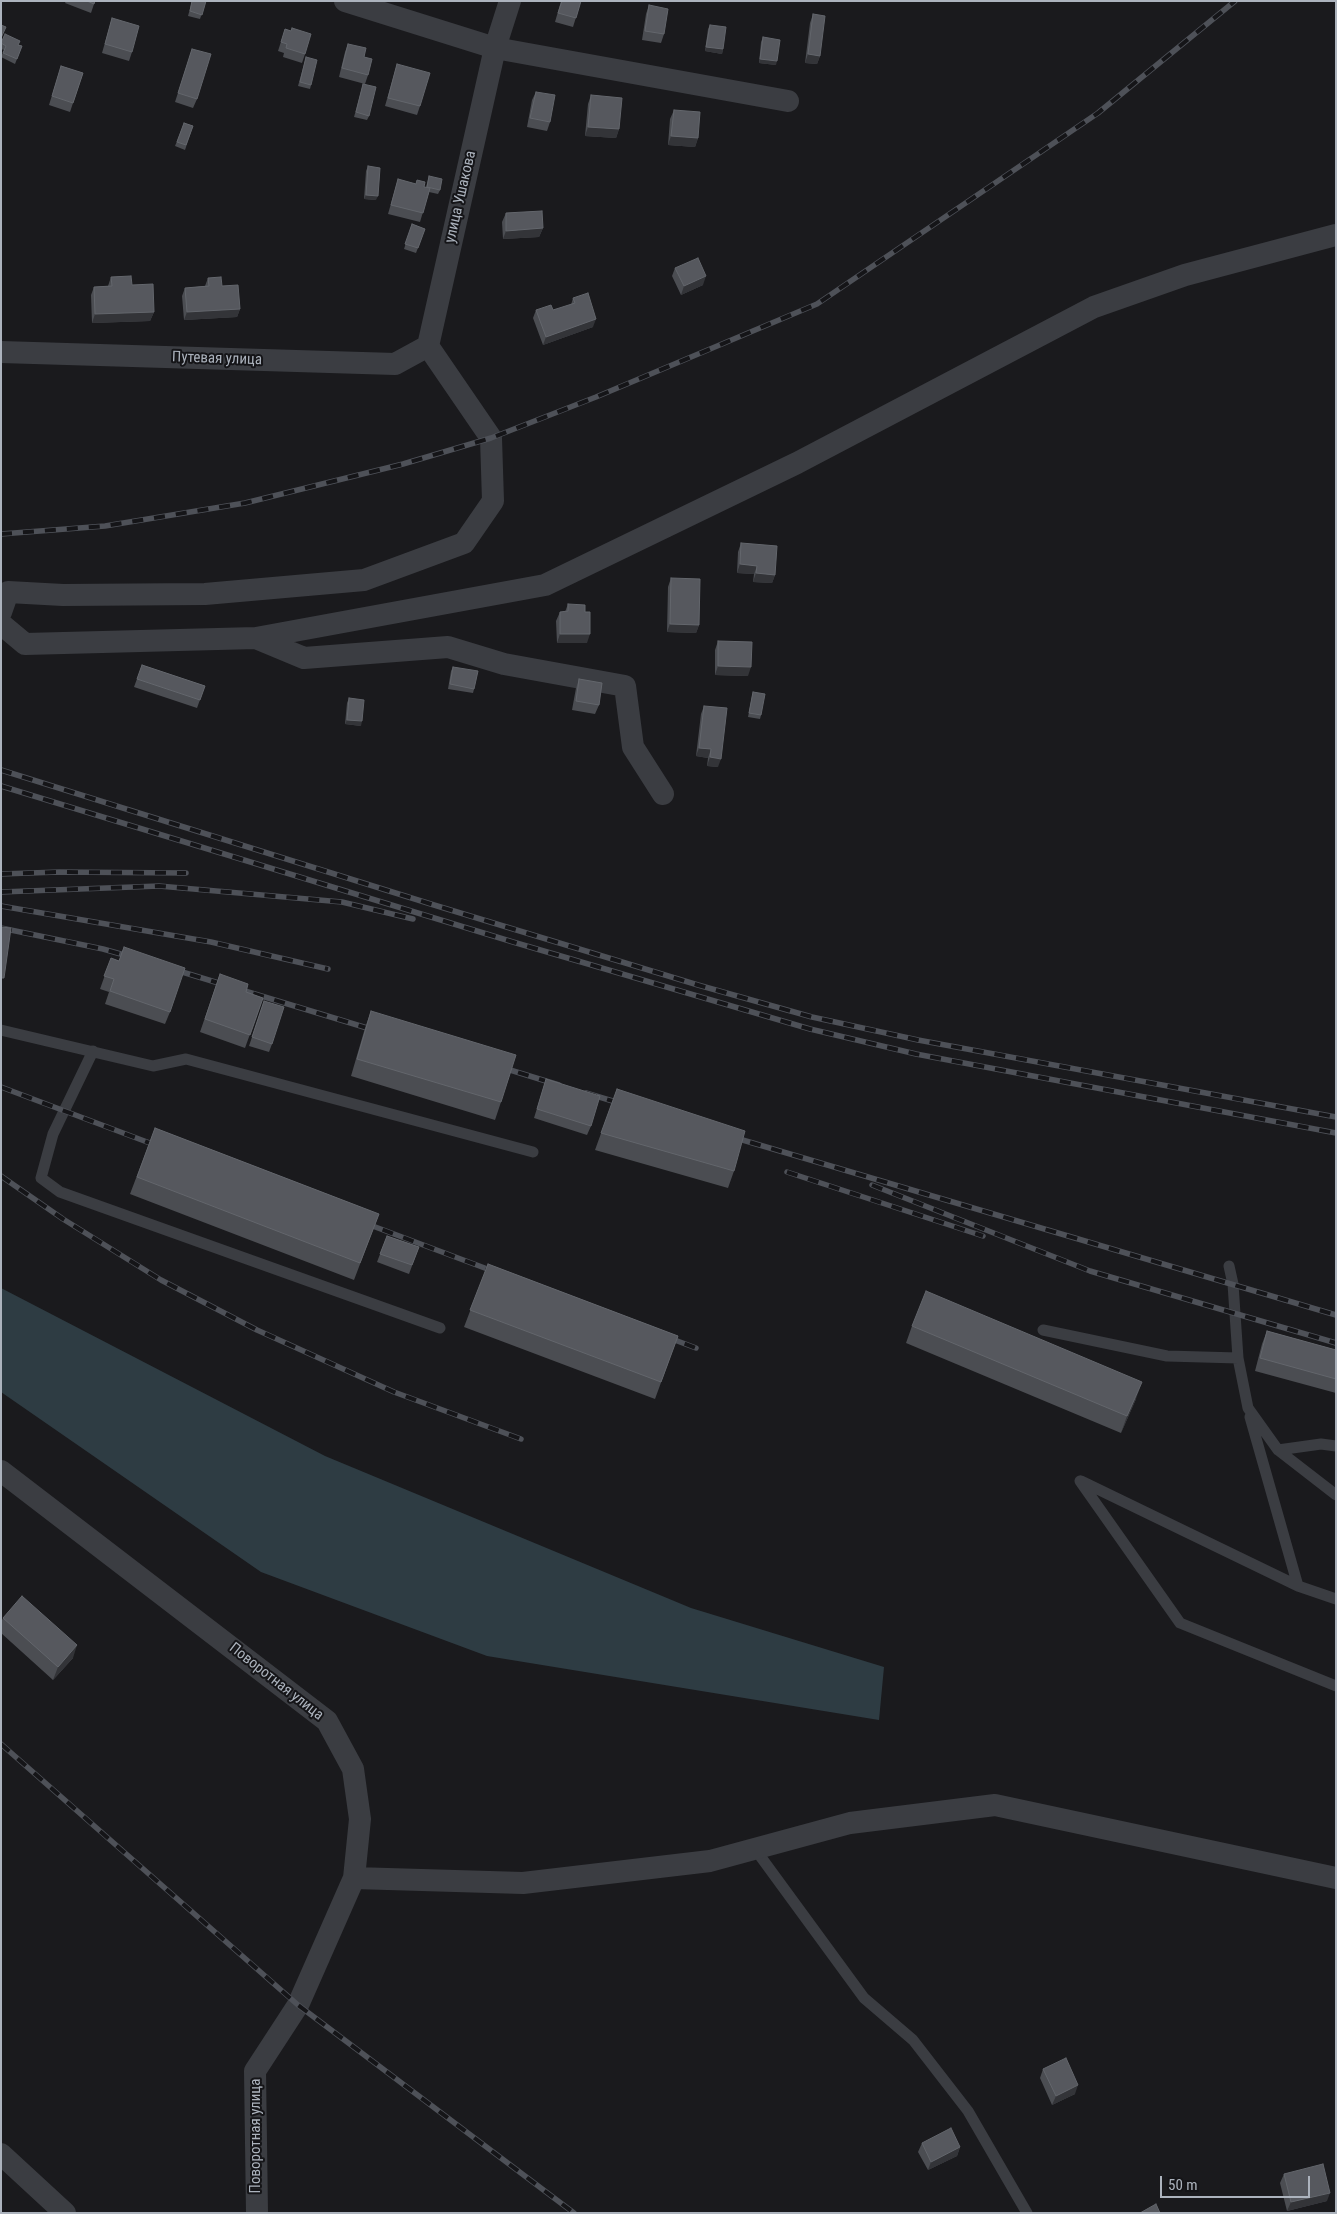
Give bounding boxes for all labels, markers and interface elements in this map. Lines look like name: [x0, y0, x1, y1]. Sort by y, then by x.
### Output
street label: улица Ушакова: [442, 149, 480, 245]
street label: Путевая улица: [172, 348, 262, 370]
street label: Поворотная улица: [225, 1640, 327, 1724]
street label: Поворотная улица: [247, 2079, 265, 2193]
scale bar: [1162, 2166, 1312, 2198]
text: 50 m: [1168, 2176, 1198, 2194]

